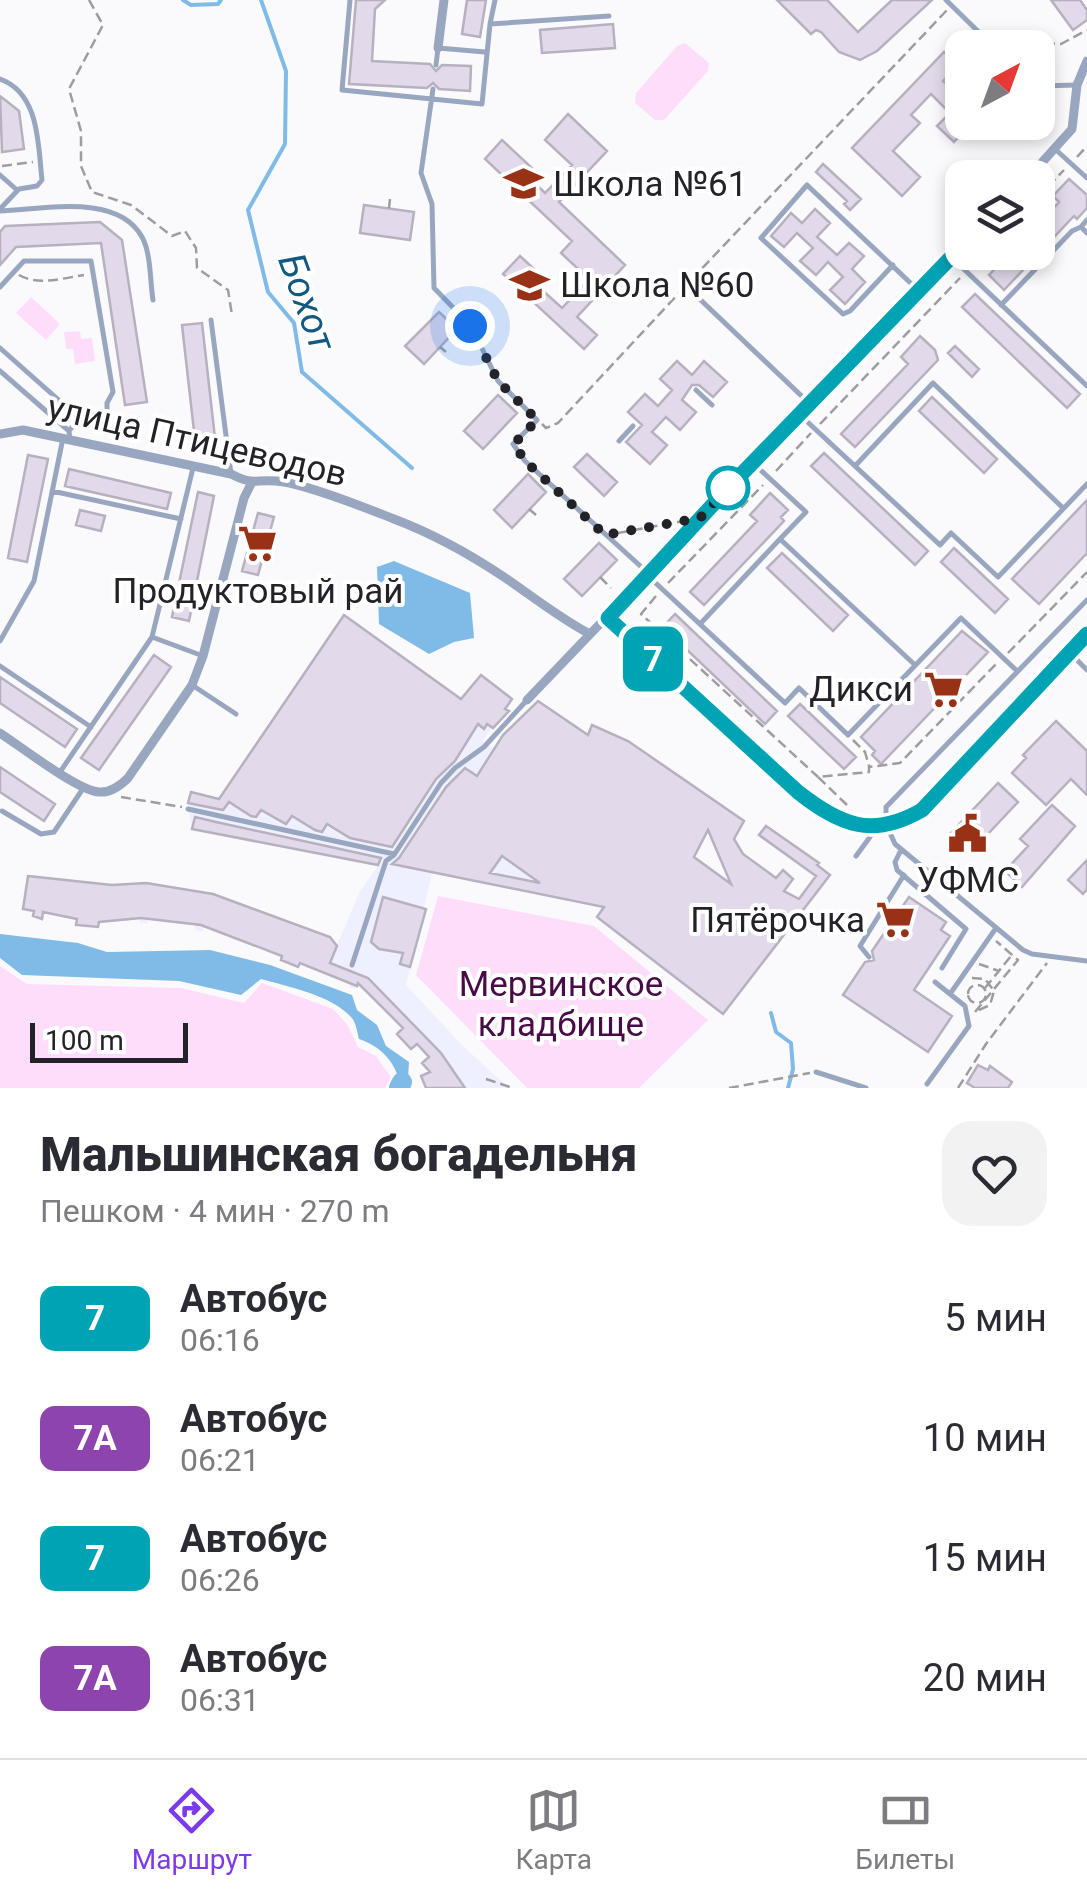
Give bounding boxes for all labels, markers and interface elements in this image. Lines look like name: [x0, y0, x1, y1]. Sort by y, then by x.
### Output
north arrow: [945, 30, 1055, 140]
map controls: [945, 30, 1055, 270]
button: layers: [945, 160, 1055, 270]
school or university icon: Школа №61: [502, 163, 544, 205]
place label: Школа №61: [553, 164, 747, 205]
water label: Бохот: [269, 247, 345, 358]
school or university icon: Школа №60: [509, 264, 551, 306]
place label: Школа №60: [560, 265, 754, 306]
your location: [445, 301, 495, 351]
street label: улица Птицеводов: [43, 387, 351, 495]
unlabelled marker: [707, 467, 749, 509]
supermarket icon: Продуктовый рай: [237, 523, 279, 565]
place label: Продуктовый рай: [113, 571, 404, 612]
line badge: 7: [620, 626, 686, 692]
text: 7: [643, 639, 663, 680]
supermarket icon: Дикси: [922, 668, 964, 710]
place label: Дикси: [809, 669, 913, 710]
public building icon: УФМС: [947, 812, 989, 854]
place label: УФМС: [917, 860, 1019, 901]
supermarket icon: Пятёрочка: [874, 899, 916, 941]
place label: Пятёрочка: [690, 900, 865, 941]
park label: Мервинское кладбище: [459, 964, 663, 1045]
scale bar: [30, 1018, 188, 1062]
text: 100 m: [45, 1024, 124, 1057]
button: heart: [942, 1121, 1047, 1226]
text: Мальшинская богадельня: [40, 1126, 638, 1183]
text: Пешком · 4 мин · 270 m: [40, 1192, 390, 1230]
text: Автобус: [180, 1277, 327, 1321]
text: 5 мин: [944, 1296, 1047, 1340]
text: 7: [85, 1298, 105, 1339]
text: 06:16: [180, 1321, 260, 1359]
text: Автобус: [180, 1397, 327, 1441]
text: 10 мин: [923, 1416, 1047, 1460]
text: 7А: [73, 1418, 117, 1459]
text: 06:21: [180, 1441, 260, 1479]
text: Автобус: [180, 1517, 327, 1561]
text: 15 мин: [923, 1536, 1047, 1580]
text: 7: [85, 1538, 105, 1579]
text: 06:26: [180, 1561, 260, 1599]
text: Автобус: [180, 1637, 327, 1681]
text: 20 мин: [923, 1656, 1047, 1700]
text: 7А: [73, 1658, 117, 1699]
text: 06:31: [180, 1681, 260, 1719]
tab: Маршрут: [132, 1783, 252, 1876]
tab: Карта: [516, 1783, 592, 1876]
tab: Билеты: [855, 1783, 955, 1876]

